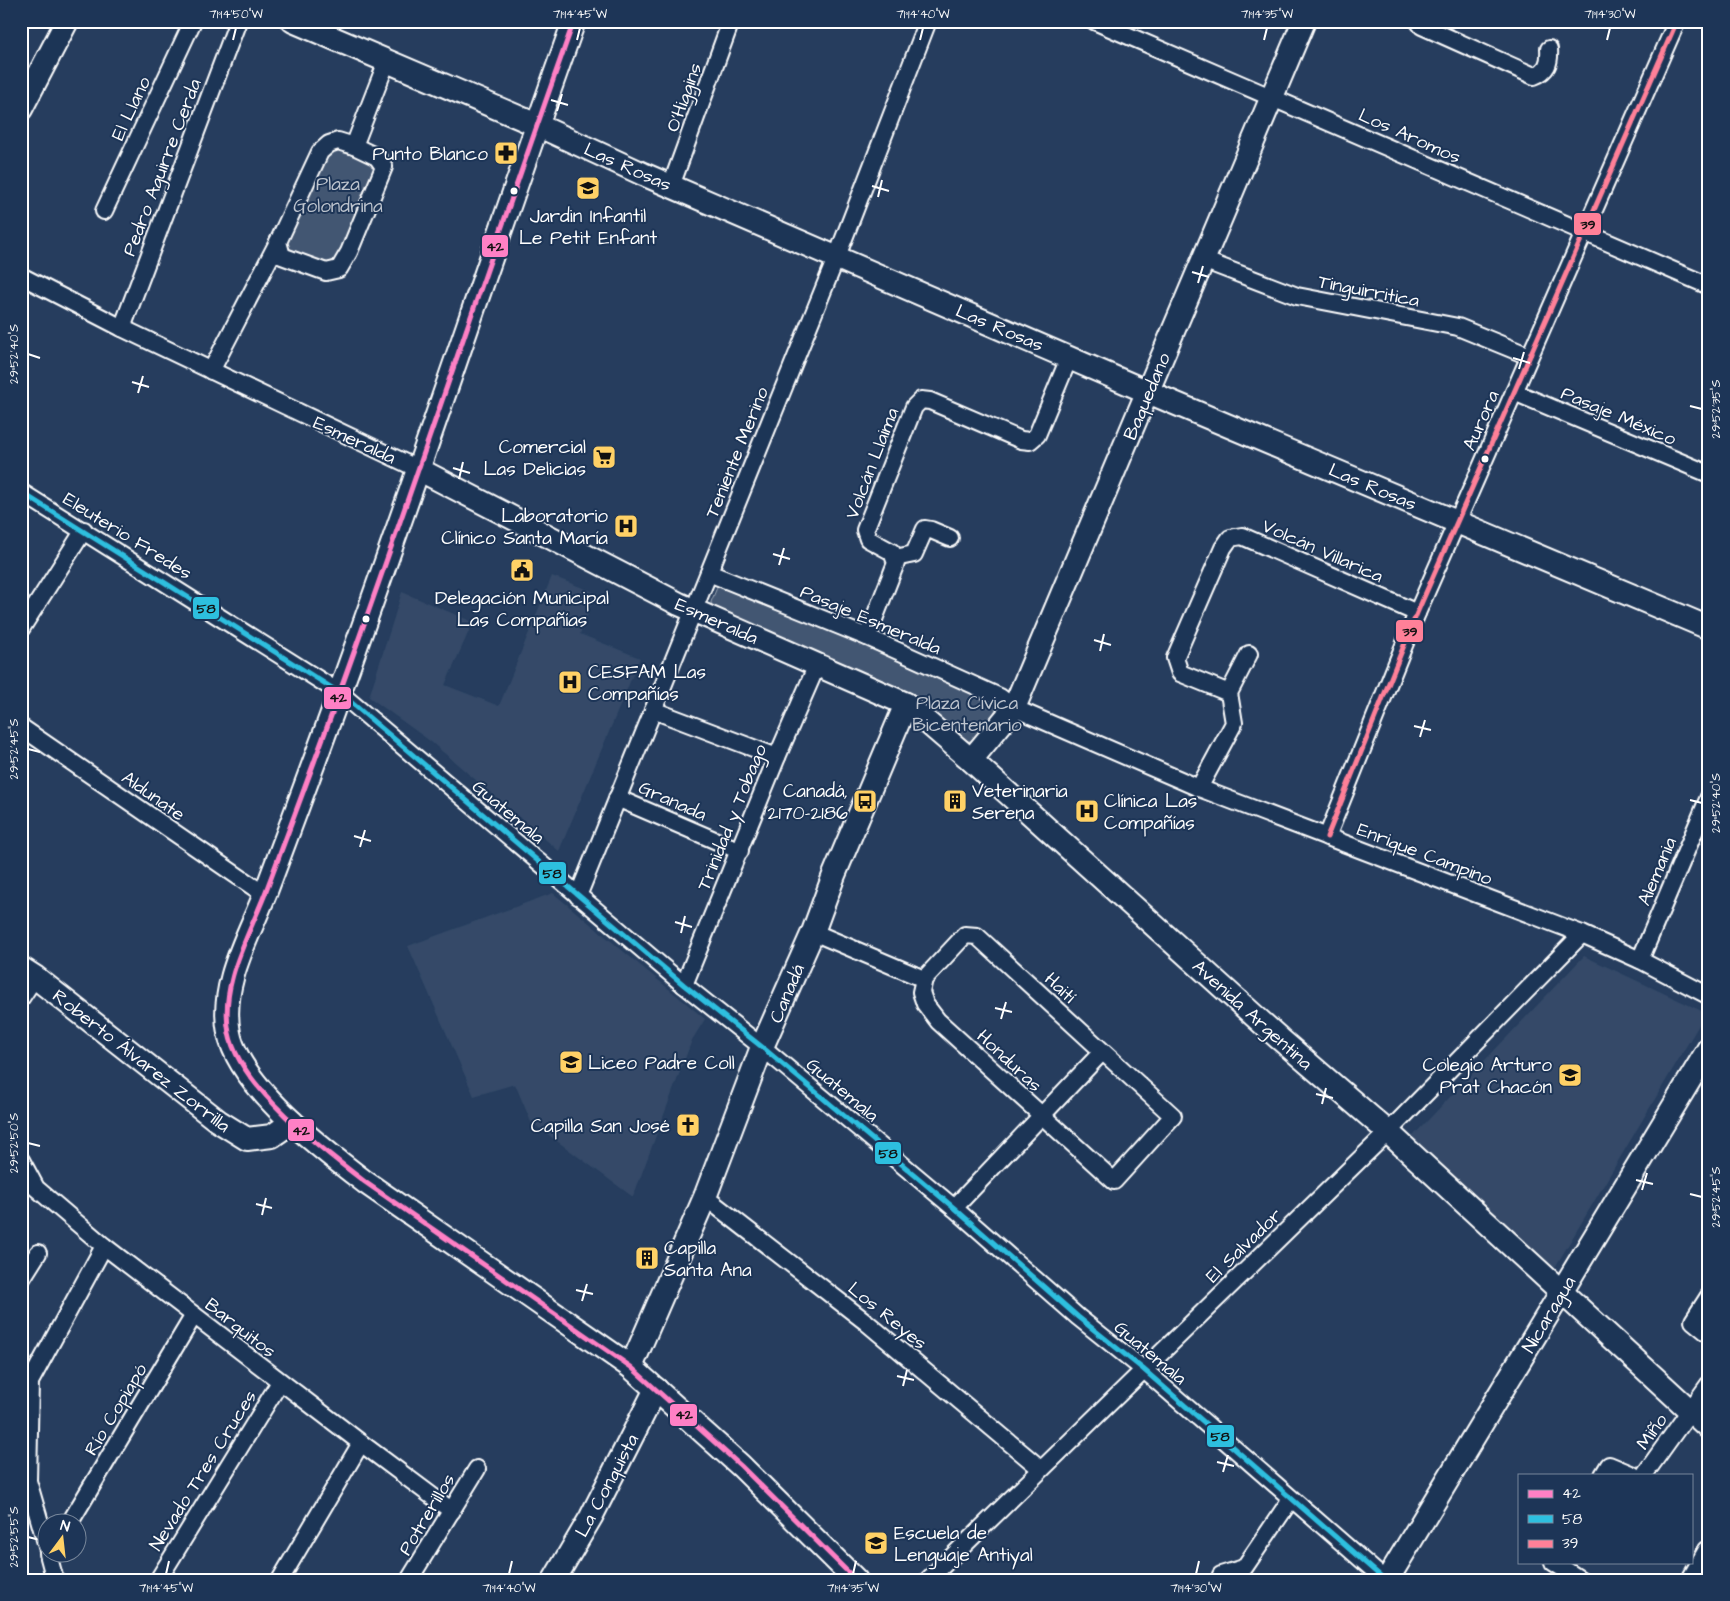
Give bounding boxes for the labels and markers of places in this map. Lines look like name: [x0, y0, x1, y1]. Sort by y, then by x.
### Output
pharmacy icon: Punto Blanco: [493, 140, 519, 166]
place label: Punto Blanco: [372, 141, 488, 168]
school or university icon: Jardin Infantil Le Petit Enfant: [575, 175, 601, 201]
unlabelled marker: [509, 186, 519, 196]
place label: Jardin Infantil Le Petit Enfant: [519, 203, 657, 252]
place label: Comercial Las Delicias: [483, 434, 586, 483]
supermarket icon: Comercial Las Delicias: [591, 444, 617, 470]
unlabelled marker: [1480, 454, 1490, 464]
place label: Laboratorio Clínico Santa María: [441, 503, 608, 552]
hospital icon: Laboratorio Clínico Santa María: [613, 513, 639, 539]
public building icon: Delegación Municipal Las Compañías: [509, 557, 535, 583]
place label: Delegación Municipal Las Compañías: [435, 585, 609, 634]
unlabelled marker: [361, 614, 371, 624]
place label: CESFAM Las Compañías: [588, 659, 706, 708]
hospital icon: CESFAM Las Compañías: [557, 669, 583, 695]
place label: Canadá, 2170-2186: [768, 778, 848, 827]
place label: Veterinaria Serena: [972, 778, 1068, 827]
bus stop icon: Canadá, 2170-2186: [852, 788, 878, 814]
building icon: Veterinaria Serena: [942, 788, 968, 814]
place label: Clínica Las Compañías: [1104, 788, 1197, 837]
hospital icon: Clínica Las Compañías: [1074, 798, 1100, 824]
school or university icon: Liceo Padre Coll: [558, 1049, 584, 1075]
place label: Liceo Padre Coll: [588, 1050, 735, 1077]
place label: Colegio Arturo Prat Chacón: [1422, 1052, 1552, 1101]
school or university icon: Colegio Arturo Prat Chacón: [1557, 1062, 1583, 1088]
church icon: Capilla San José: [675, 1112, 701, 1138]
place label: Capilla San José: [531, 1113, 670, 1140]
place label: Capilla Santa Ana: [664, 1235, 752, 1284]
building icon: Capilla Santa Ana: [634, 1245, 660, 1271]
place label: Escuela de Lenguaje Antiyal: [894, 1520, 1033, 1570]
school or university icon: Escuela de Lenguaje Antiyal: [863, 1530, 889, 1556]

